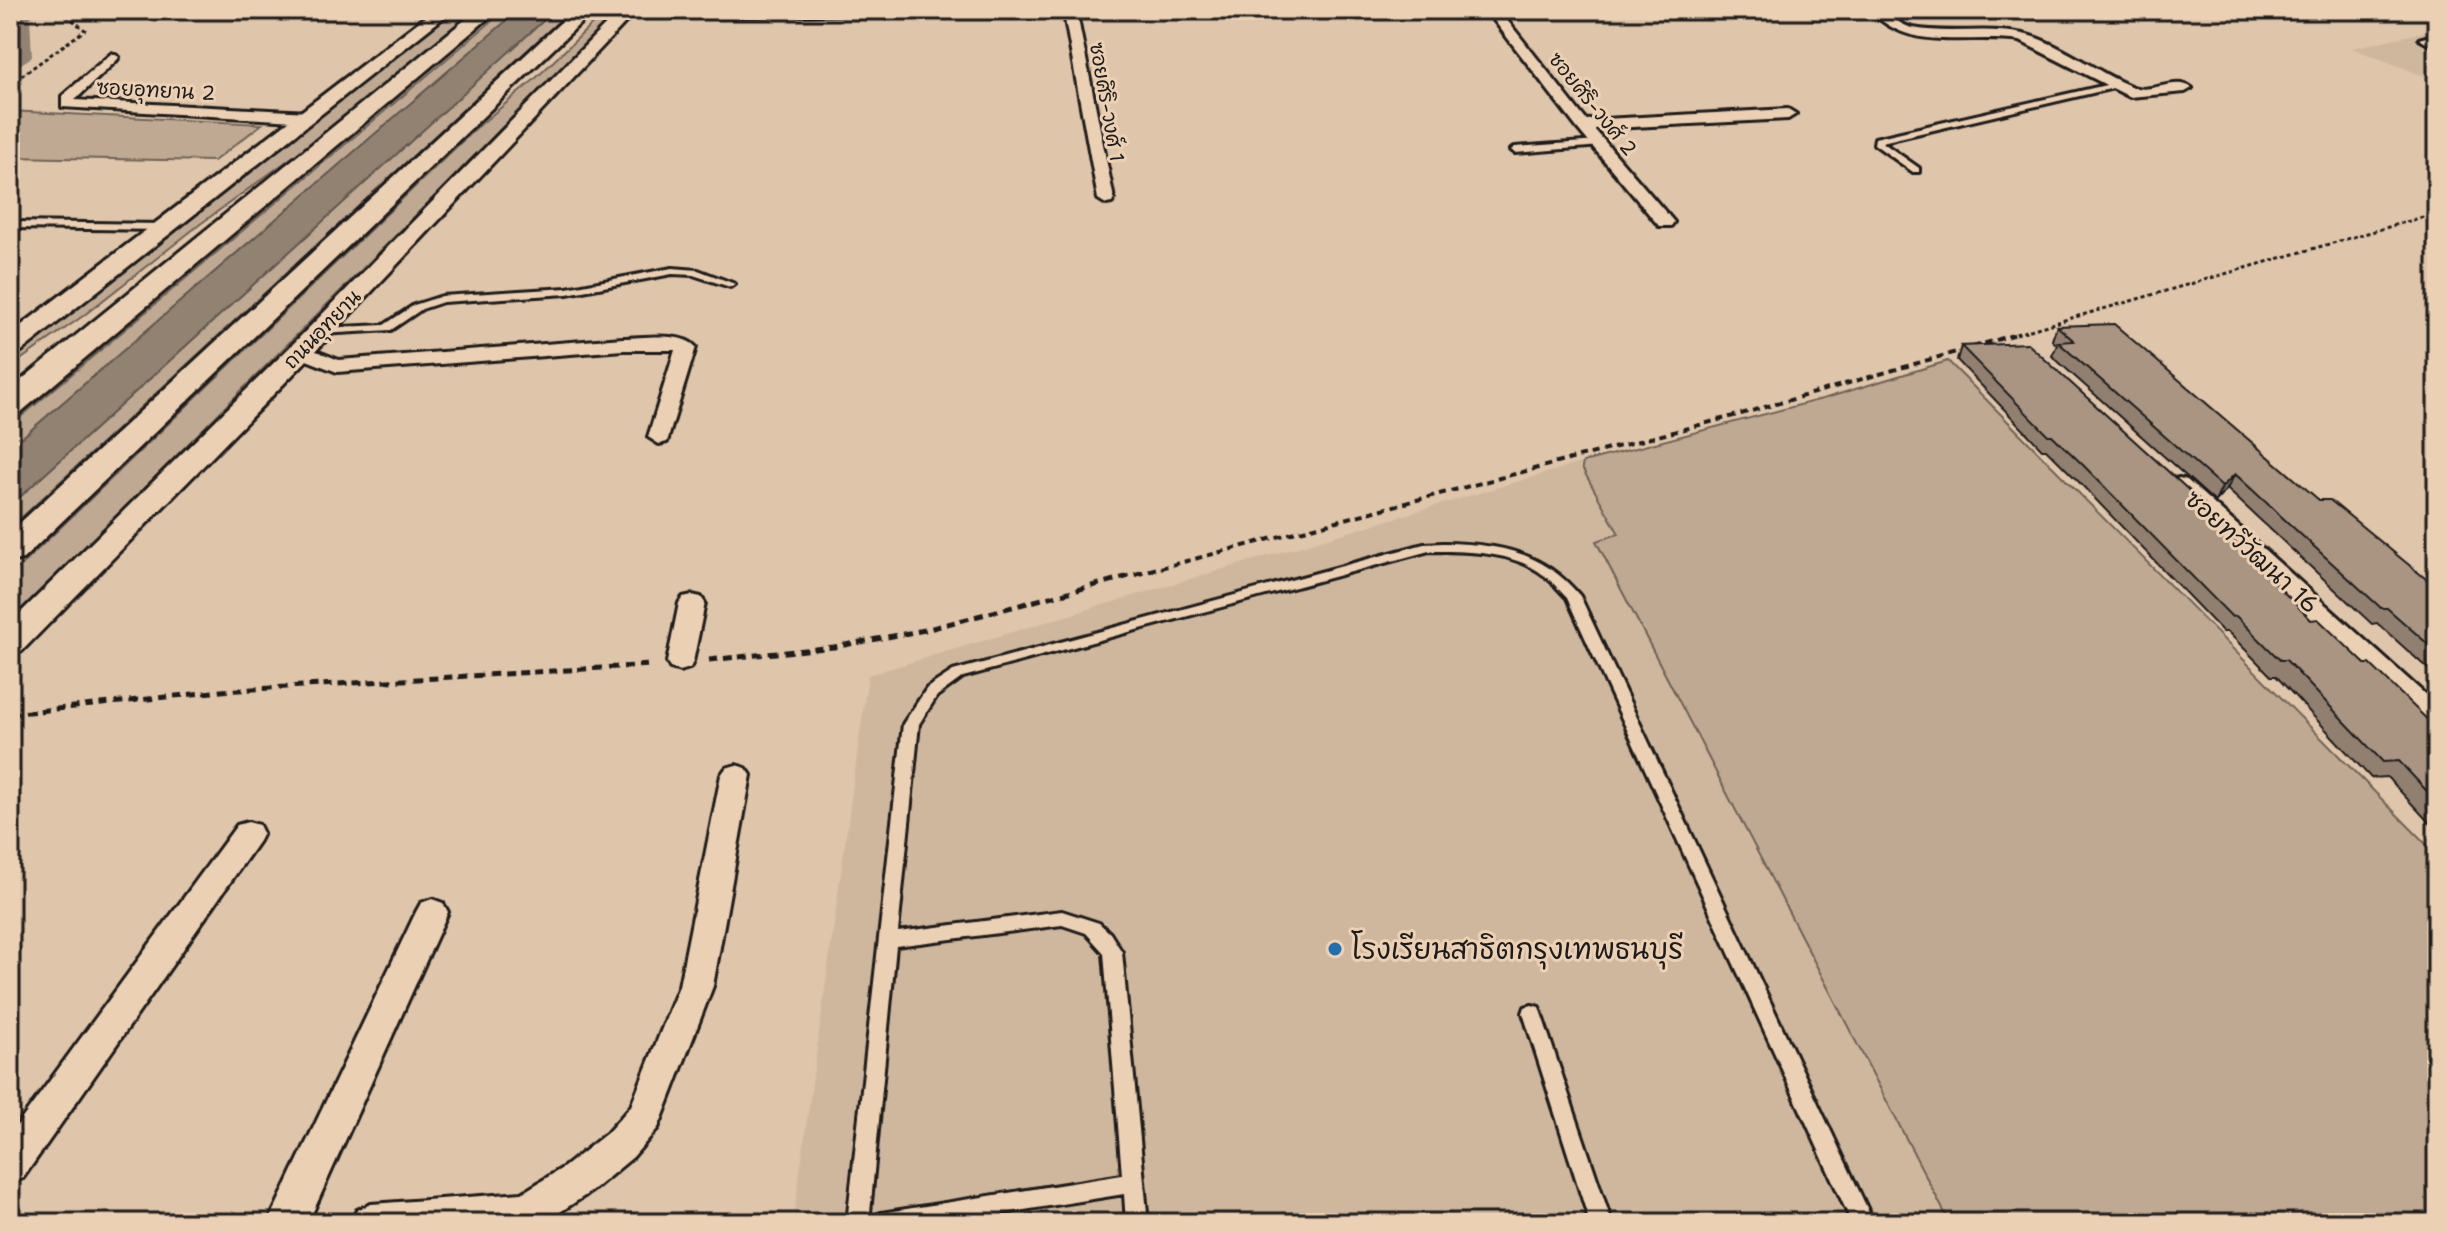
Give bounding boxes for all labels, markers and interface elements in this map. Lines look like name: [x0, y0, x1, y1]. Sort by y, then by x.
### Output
street label: ซอยศิริ-วงศ์ 1: [1084, 40, 1130, 164]
street label: ซอยศิริ-วงศ์ 2: [1543, 47, 1643, 161]
street label: ซอยอุทยาน 2: [96, 74, 216, 109]
street label: ถนนอุทยาน: [278, 284, 368, 376]
street label: ซอยทวีวัฒนา 16: [2178, 483, 2326, 621]
place label: โรงเรียนสาธิตกรุงเทพธนบุรี: [1351, 930, 1683, 970]
marker: โรงเรียนสาธิตกรุงเทพธนบุรี: [1326, 940, 1344, 958]

